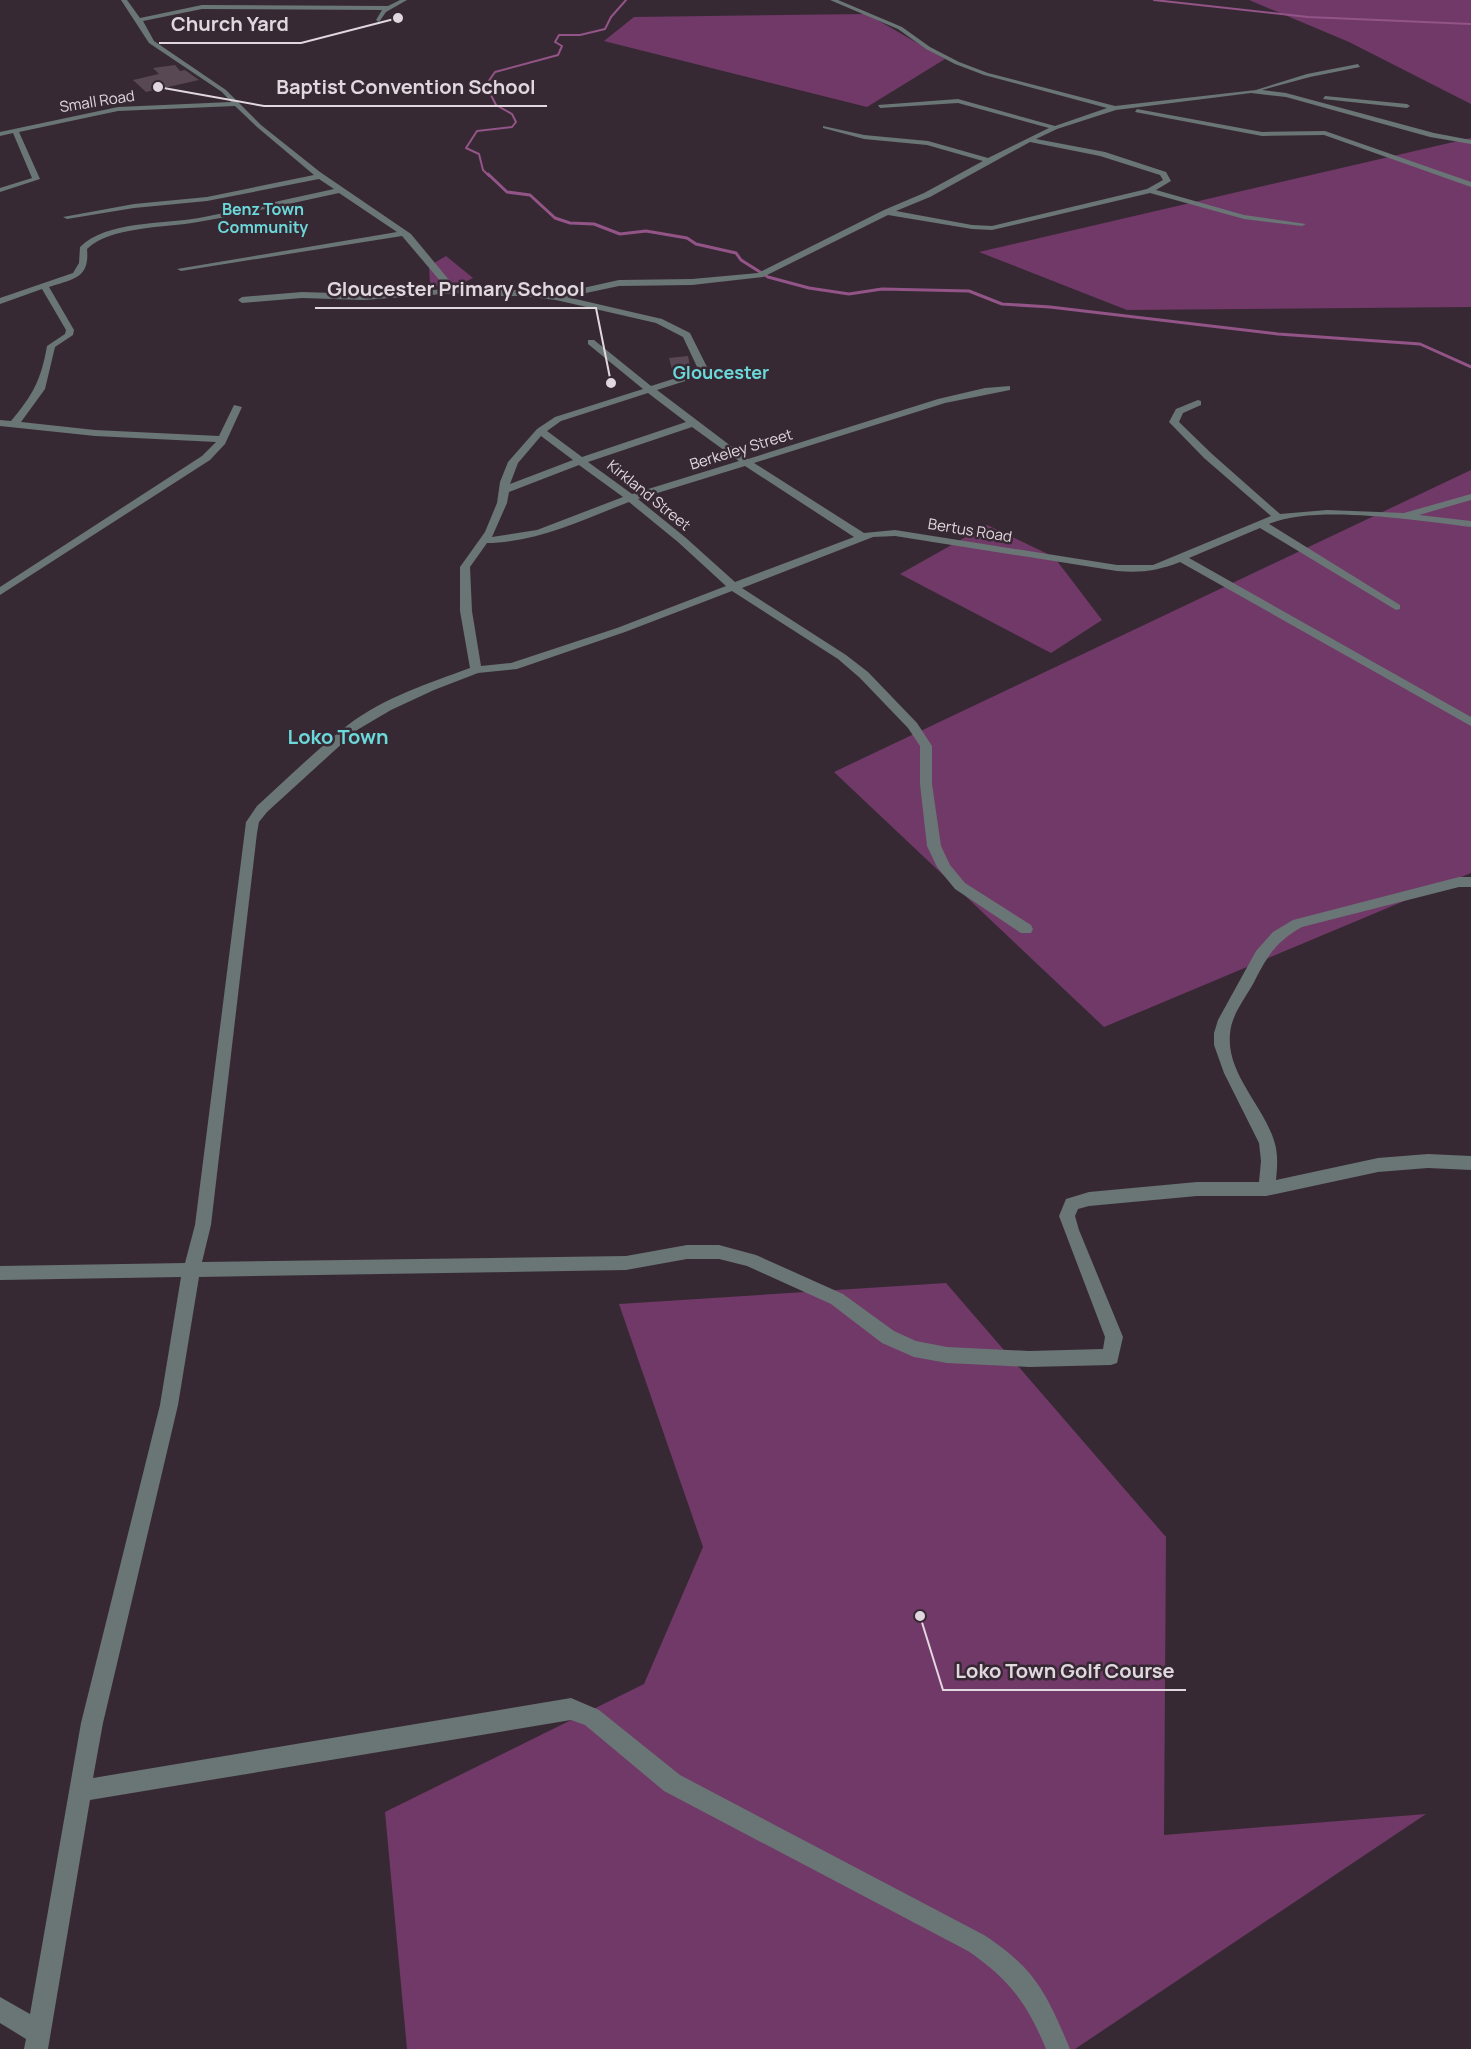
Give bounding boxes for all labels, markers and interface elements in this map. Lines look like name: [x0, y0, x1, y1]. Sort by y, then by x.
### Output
callout: Church Yard: [159, 5, 301, 43]
text: Church Yard: [171, 10, 289, 37]
callout: Baptist Convention School: [264, 68, 547, 106]
text: Baptist Convention School: [276, 73, 536, 100]
street label: Small Road: [58, 85, 136, 117]
district label: Benz Town Community: [218, 198, 308, 238]
callout: Gloucester Primary School: [315, 270, 596, 308]
text: Gloucester Primary School: [327, 275, 585, 302]
district label: Gloucester: [673, 360, 769, 384]
street label: Berkeley Street: [687, 423, 795, 475]
street label: Kirkland Street: [603, 455, 695, 535]
street label: Bertus Road: [927, 513, 1013, 547]
district label: Loko Town: [288, 723, 389, 750]
callout: Loko Town Golf Course: [943, 1652, 1186, 1690]
text: Loko Town Golf Course: [955, 1657, 1175, 1684]

